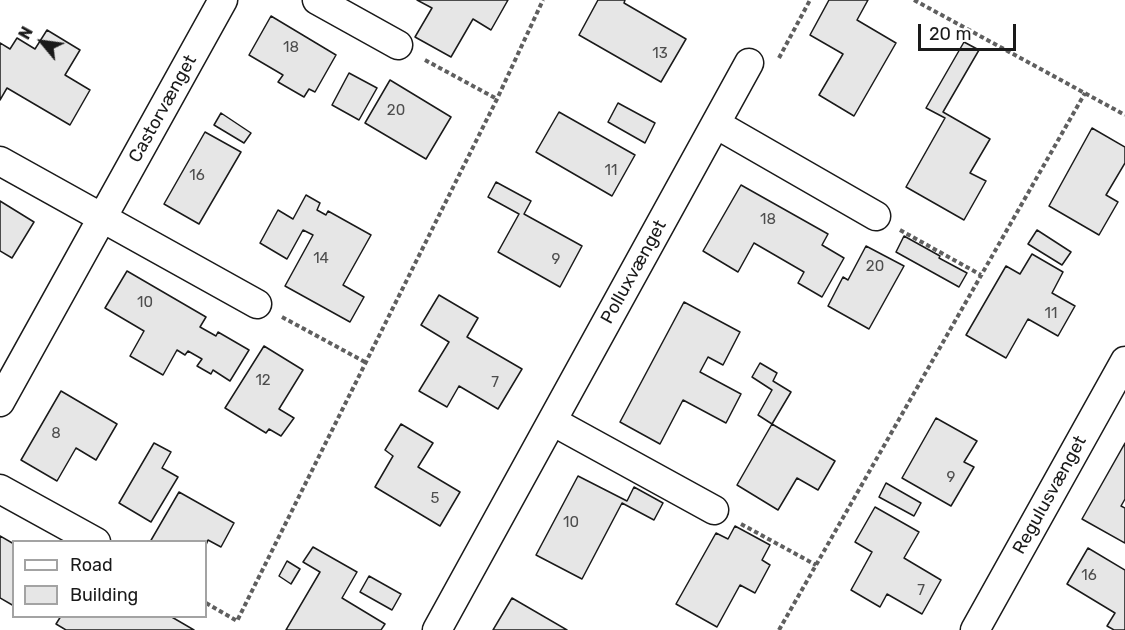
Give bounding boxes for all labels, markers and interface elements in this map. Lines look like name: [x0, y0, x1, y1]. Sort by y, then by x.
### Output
north arrow: [12, 12, 72, 72]
scale bar: [921, 12, 1018, 50]
text: N: [15, 23, 37, 43]
text: 20 m: [929, 23, 971, 45]
house number: 18: [283, 39, 299, 57]
house number: 13: [652, 45, 668, 63]
street label: Castorvænget: [125, 51, 201, 167]
house number: 20: [387, 102, 405, 120]
house number: 11: [605, 162, 617, 180]
house number: 16: [189, 167, 205, 185]
house number: 18: [760, 211, 776, 229]
street label: Polluxvænget: [597, 216, 671, 328]
house number: 14: [313, 250, 329, 268]
house number: 9: [552, 251, 560, 269]
house number: 20: [866, 258, 884, 276]
house number: 10: [137, 294, 153, 312]
house number: 11: [1045, 305, 1057, 323]
house number: 12: [255, 372, 271, 390]
house number: 7: [491, 374, 499, 392]
house number: 8: [51, 425, 61, 443]
street label: Regulusvænget: [1009, 432, 1091, 558]
house number: 9: [947, 469, 955, 487]
house number: 5: [431, 490, 439, 508]
house number: 10: [563, 514, 579, 532]
legend: [12, 540, 207, 618]
text: Road: [70, 554, 113, 576]
house number: 16: [1081, 567, 1097, 585]
house number: 7: [917, 582, 925, 600]
text: Building: [70, 584, 138, 606]

